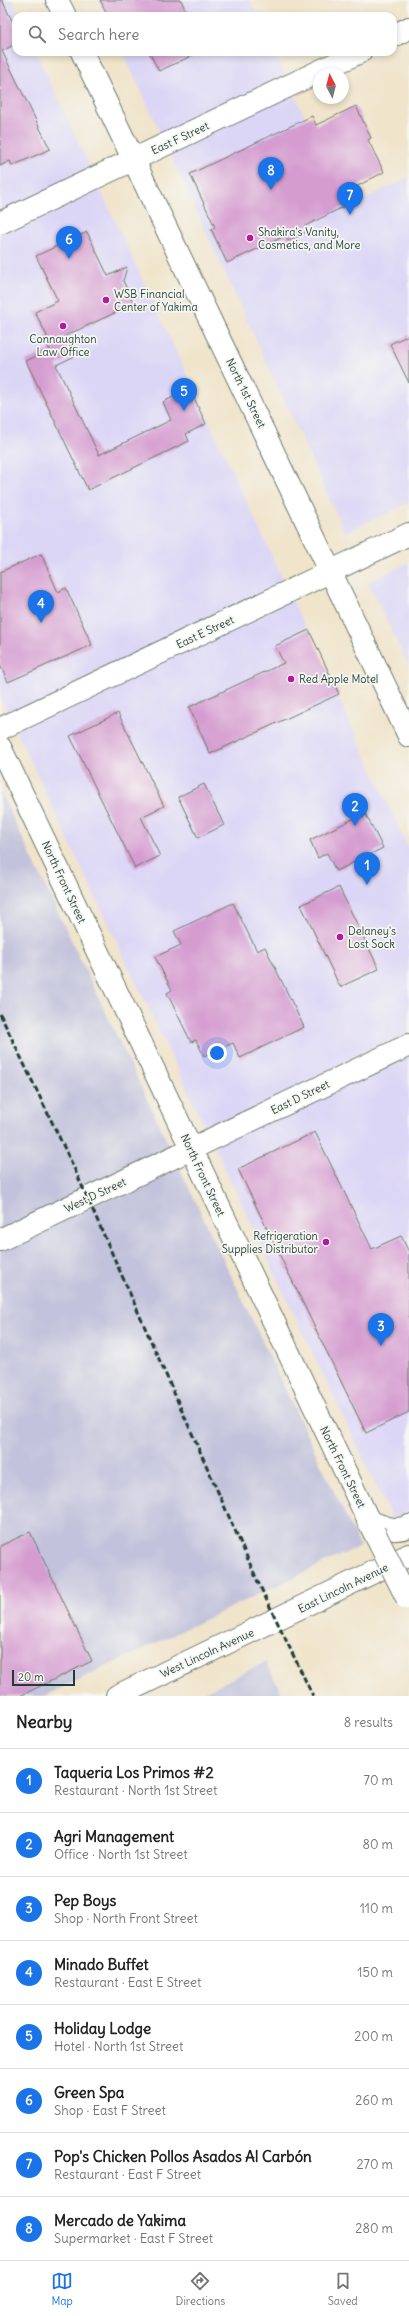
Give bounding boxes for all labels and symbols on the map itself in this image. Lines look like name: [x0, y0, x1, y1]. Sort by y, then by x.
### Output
north arrow: [313, 68, 349, 104]
street label: East F Street: [149, 118, 211, 157]
pin: 8: [258, 157, 284, 190]
pin: 7: [337, 182, 363, 215]
place label: Shakira's Vanity, Cosmetics, and More: [258, 225, 360, 252]
pin: 6: [56, 226, 82, 259]
marker: Shakira's Vanity, Cosmetics, and More: [245, 233, 255, 243]
place label: WSB Financial Center of Yakima: [114, 287, 198, 314]
marker: WSB Financial Center of Yakima: [101, 295, 111, 305]
marker: Connaughton Law Office: [58, 321, 68, 331]
place label: Connaughton Law Office: [29, 332, 97, 359]
street label: North 1st Street: [223, 356, 269, 430]
pin: 5: [171, 378, 197, 411]
pin: 4: [28, 590, 54, 623]
street label: East E Street: [174, 612, 236, 652]
place label: Red Apple Motel: [299, 672, 378, 686]
marker: Red Apple Motel: [286, 674, 296, 684]
pin: 2: [342, 793, 368, 826]
street label: North Front Street: [39, 839, 89, 926]
pin: 1: [354, 852, 380, 885]
place label: Delaney's Lost Sock: [348, 924, 396, 951]
marker: Delaney's Lost Sock: [335, 932, 345, 942]
your location: [207, 1043, 227, 1063]
street label: East D Street: [268, 1077, 332, 1117]
street label: North Front Street: [178, 1132, 228, 1219]
street label: West D Street: [62, 1174, 128, 1215]
place label: Refrigeration Supplies Distributor: [222, 1229, 319, 1256]
marker: Refrigeration Supplies Distributor: [321, 1237, 331, 1247]
pin: 3: [368, 1313, 394, 1346]
street label: North Front Street: [317, 1424, 369, 1510]
street label: East Lincoln Avenue: [296, 1560, 390, 1616]
street label: West Lincoln Avenue: [158, 1625, 256, 1681]
scale bar: [12, 1668, 75, 1687]

